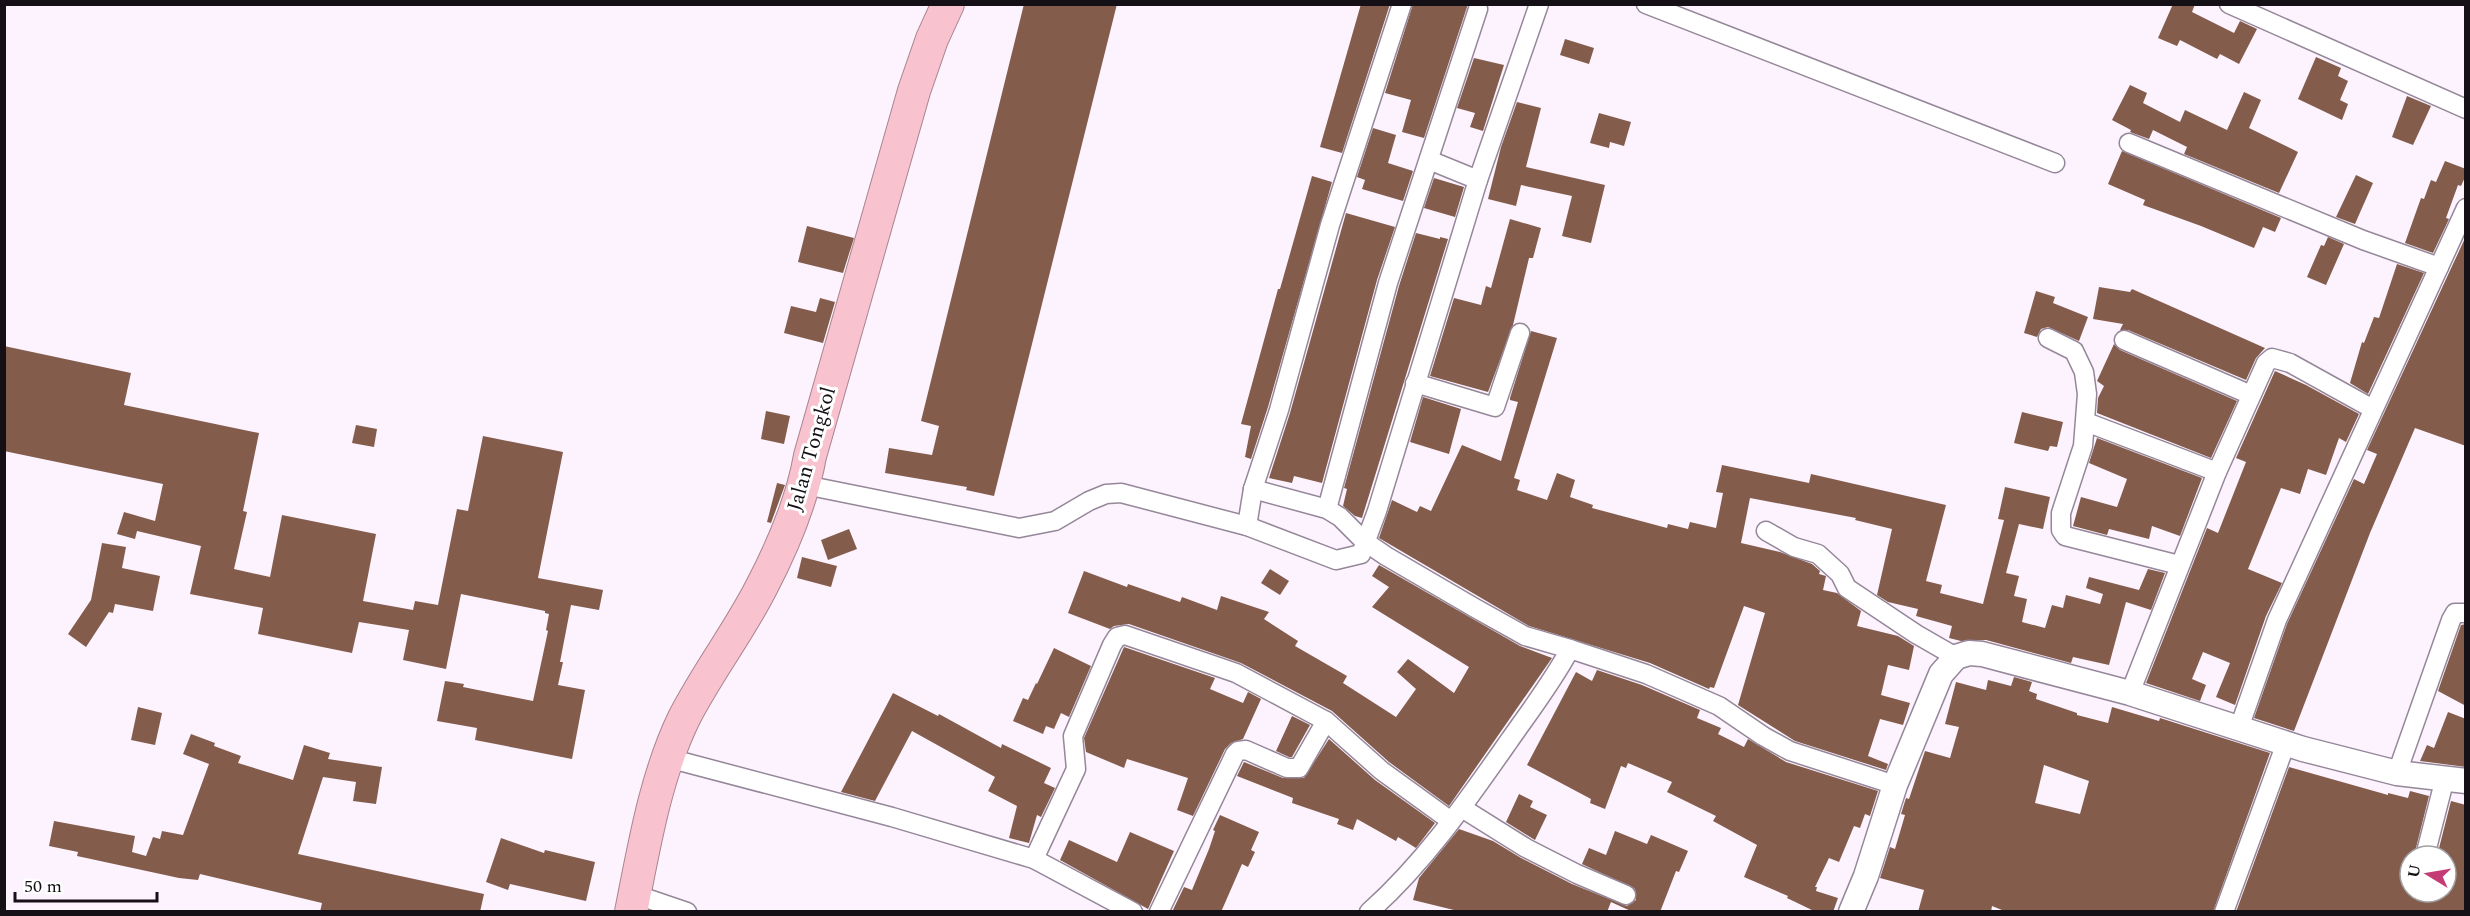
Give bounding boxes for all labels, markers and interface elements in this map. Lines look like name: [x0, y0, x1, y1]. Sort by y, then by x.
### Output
street label: Jalan Tongkol: [779, 383, 845, 515]
north arrow: [2398, 844, 2458, 904]
text: U: [2401, 862, 2427, 880]
scale bar: [15, 865, 158, 903]
text: 50 m: [24, 873, 62, 900]

